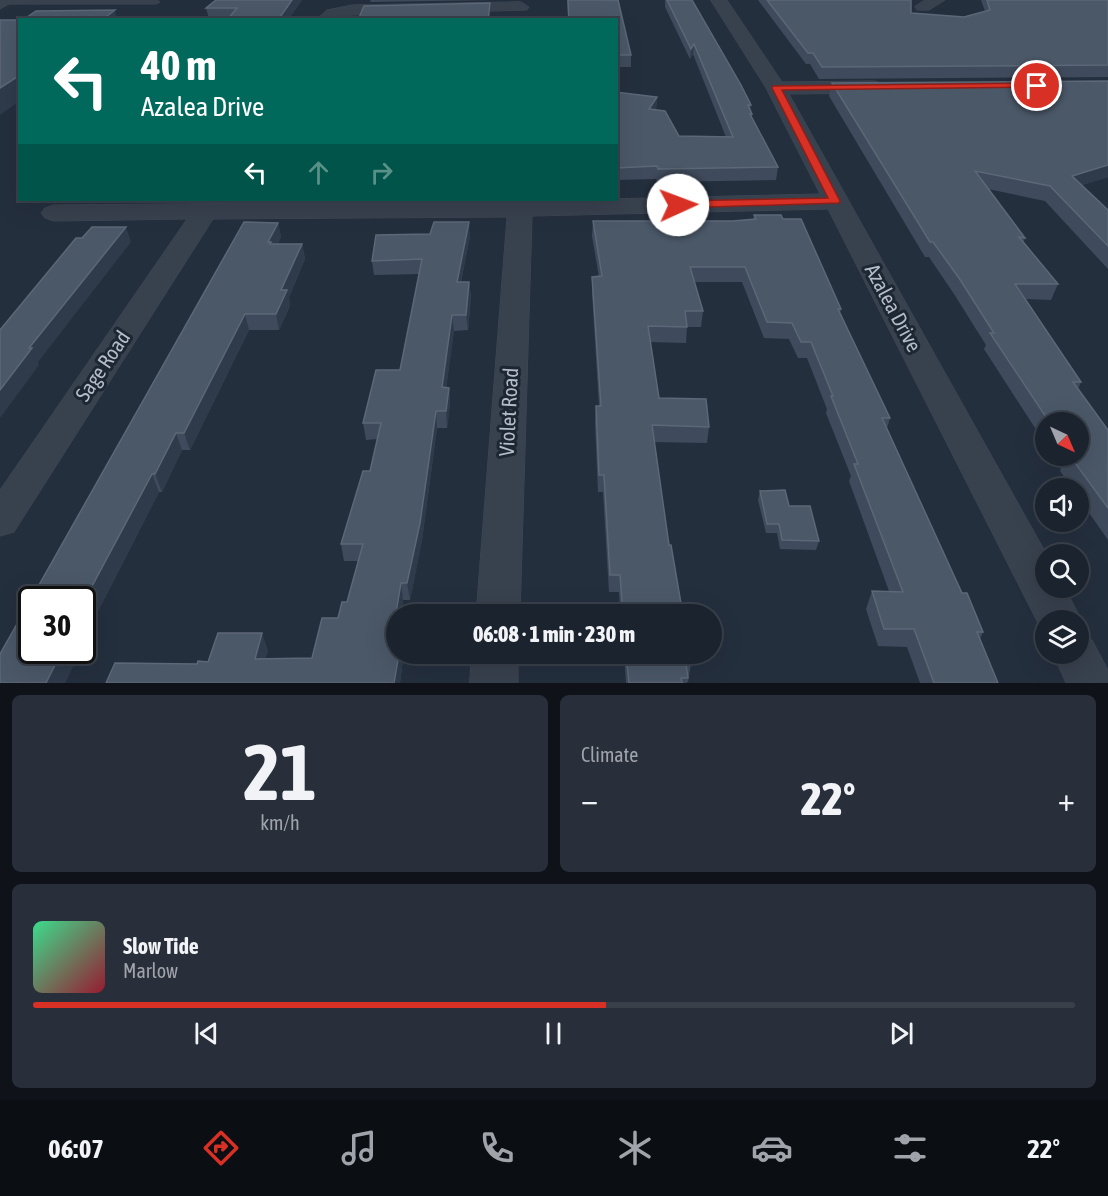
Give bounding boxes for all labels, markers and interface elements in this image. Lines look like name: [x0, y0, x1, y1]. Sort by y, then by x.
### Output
text: 40 m: [141, 41, 216, 89]
icon: left: [42, 42, 120, 120]
pin: [1011, 60, 1062, 111]
icon: arrive: [1020, 69, 1053, 102]
text: Azalea Drive: [141, 91, 264, 122]
icon: left: [239, 156, 272, 189]
icon: ahead: [302, 156, 335, 189]
icon: right: [365, 156, 398, 189]
position arrow: [646, 173, 710, 237]
street label: Azalea Drive: [861, 260, 927, 356]
street label: Sage Road: [70, 326, 134, 405]
street label: Violet Road: [494, 367, 522, 457]
north arrow: [1035, 412, 1089, 466]
map controls: [1035, 412, 1089, 664]
button: sound: [1035, 478, 1089, 532]
button: search: [1035, 544, 1089, 598]
speed limit sign: 30: [18, 586, 96, 664]
button: layers: [1035, 610, 1089, 664]
text: 06:08 · 1 min · 230 m: [473, 621, 635, 647]
text: 21: [243, 727, 317, 817]
text: Climate: [581, 743, 638, 766]
text: 22°: [801, 773, 855, 825]
text: −: [581, 780, 598, 818]
text: +: [1058, 780, 1075, 818]
text: km/h: [260, 811, 300, 834]
text: Slow Tide: [123, 933, 199, 959]
text: Marlow: [123, 959, 178, 982]
icon: previous: [190, 1017, 223, 1050]
icon: pause: [537, 1017, 570, 1050]
icon: next: [885, 1017, 918, 1050]
icon: directions: [200, 1127, 242, 1169]
icon: music: [338, 1127, 380, 1169]
icon: phone: [476, 1127, 518, 1169]
icon: climate: [614, 1127, 656, 1169]
icon: car: [751, 1127, 793, 1169]
icon: filters: [889, 1127, 931, 1169]
text: 06:07: [48, 1133, 104, 1164]
text: 22°: [1027, 1133, 1060, 1164]

